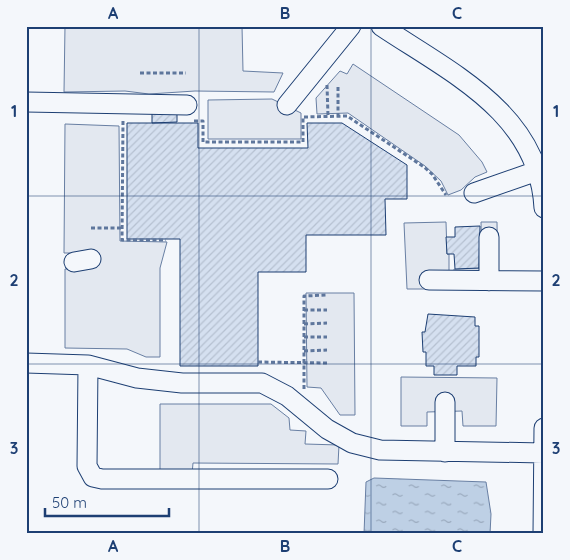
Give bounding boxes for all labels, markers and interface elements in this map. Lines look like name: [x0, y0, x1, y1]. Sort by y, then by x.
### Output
text: A: [108, 3, 119, 23]
text: B: [280, 3, 290, 23]
text: C: [452, 3, 462, 23]
text: 1: [11, 101, 17, 121]
text: 1: [553, 101, 559, 121]
text: 2: [9, 270, 19, 290]
text: 2: [551, 270, 561, 290]
text: 3: [10, 438, 18, 458]
text: 3: [552, 438, 560, 458]
scale bar: [45, 485, 169, 517]
text: 50 m: [52, 493, 87, 512]
text: A: [108, 536, 119, 556]
text: B: [280, 536, 290, 556]
text: C: [452, 536, 462, 556]

